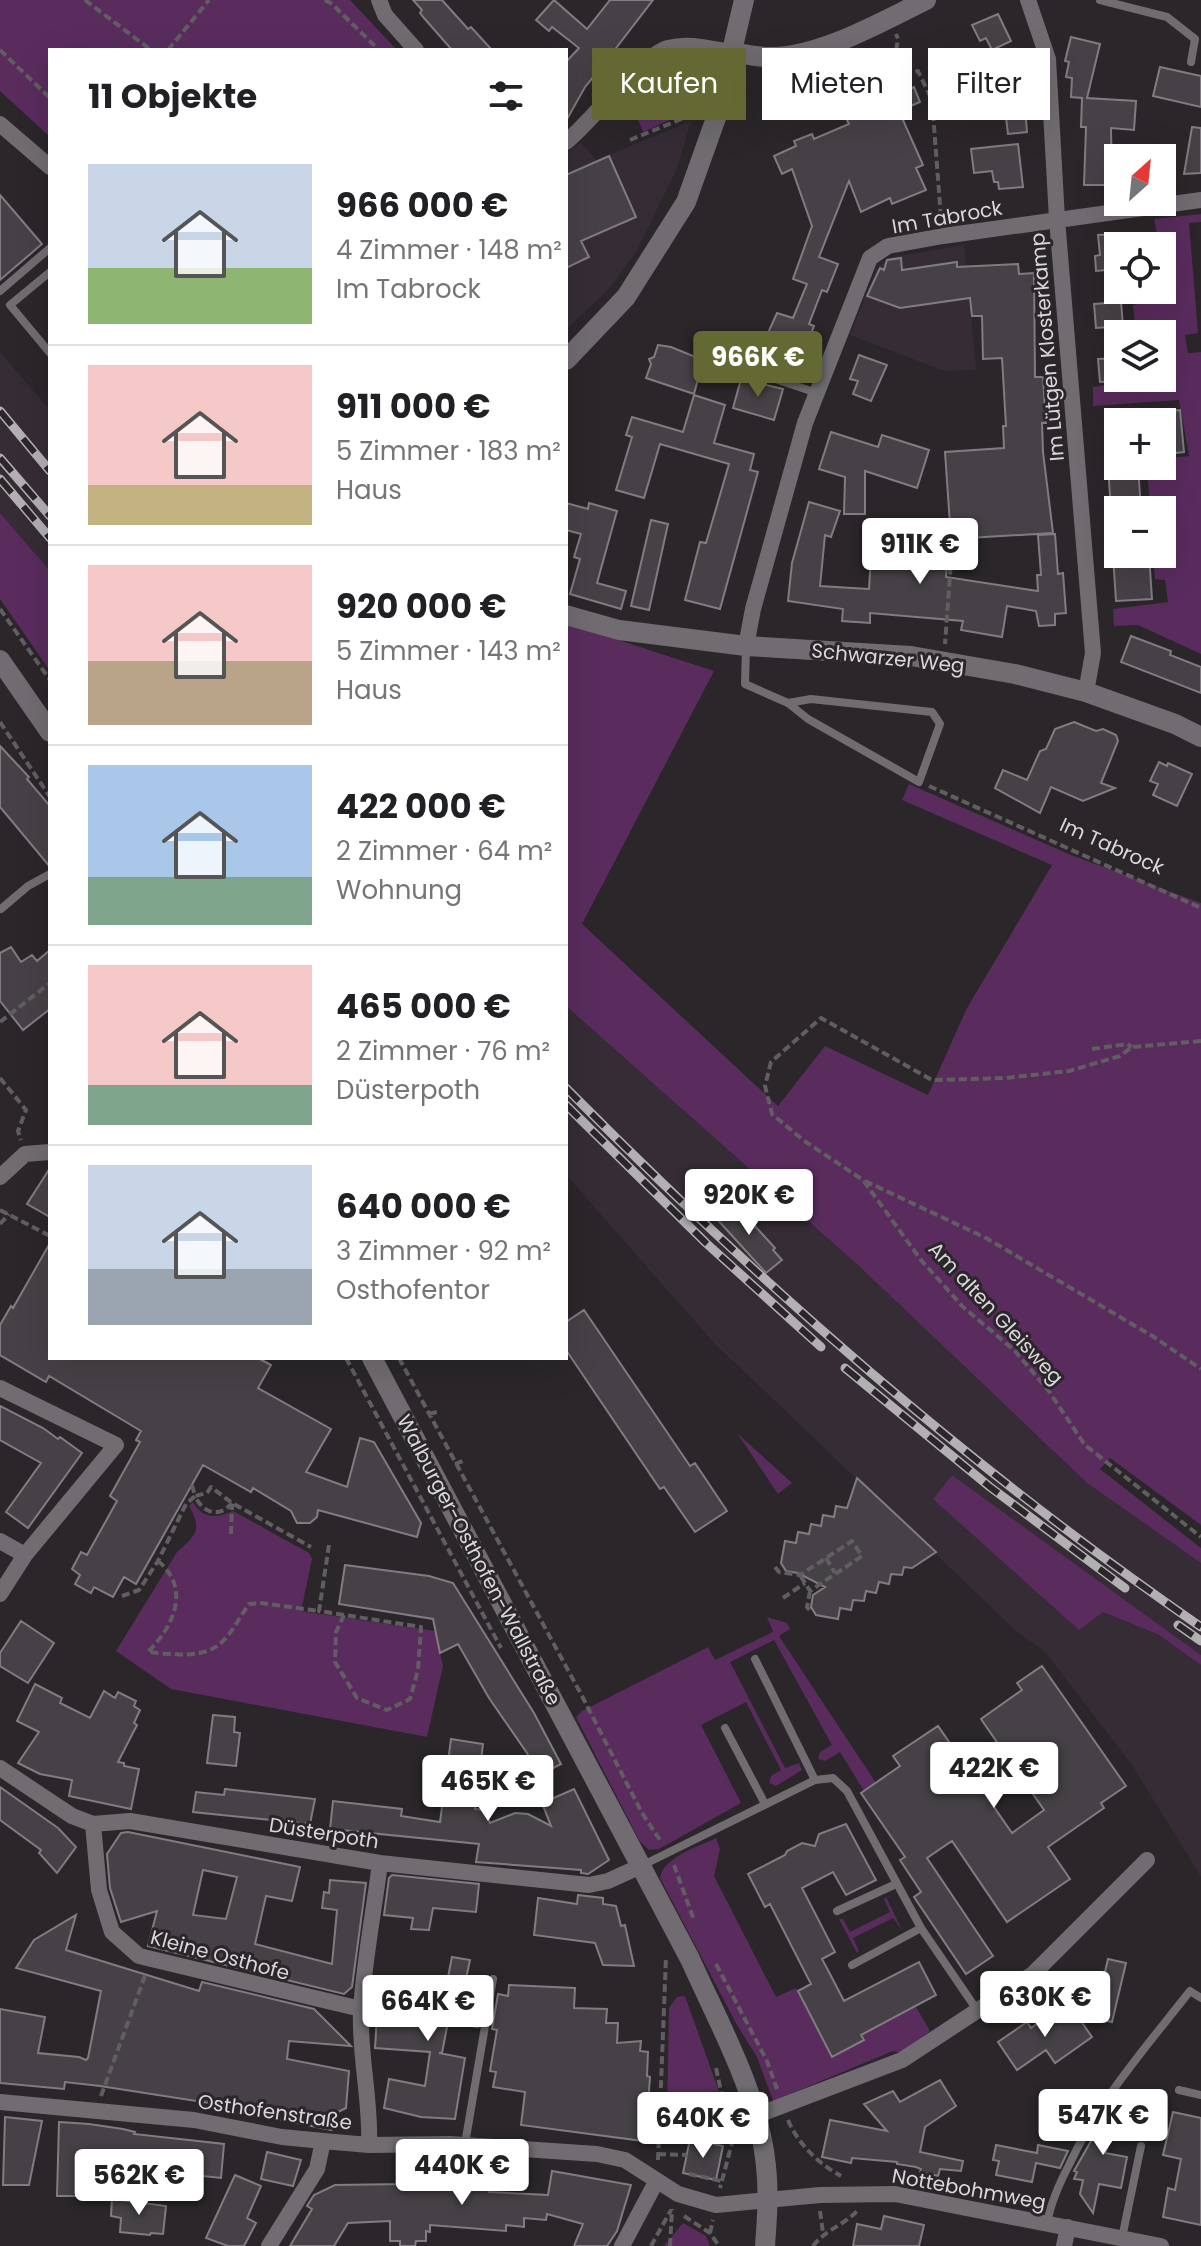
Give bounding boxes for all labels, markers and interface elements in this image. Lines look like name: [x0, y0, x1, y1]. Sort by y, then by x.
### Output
chip: Kaufen: [592, 48, 746, 120]
chip: Mieten: [762, 48, 912, 120]
chip: Filter: [928, 48, 1050, 120]
text: 11 Objekte: [88, 72, 257, 120]
icon: filters: [484, 74, 528, 118]
north arrow: [1104, 144, 1176, 216]
map controls: [1104, 144, 1176, 568]
text: 966 000 €: [336, 181, 508, 229]
street label: Im Tabrock: [890, 193, 1005, 240]
icon: home: [152, 196, 248, 292]
text: 4 Zimmer · 148 m²: [336, 232, 562, 268]
street label: Im Lütgen Klosterkamp: [1023, 232, 1071, 462]
button: locate: [1104, 232, 1176, 304]
text: Im Tabrock: [336, 271, 481, 307]
button: layers: [1104, 320, 1176, 392]
pin: 966K €: [693, 331, 823, 399]
text: 966K €: [711, 339, 805, 375]
text: 911 000 €: [336, 382, 490, 430]
icon: home: [152, 397, 248, 493]
button: +: [1104, 408, 1176, 480]
text: 5 Zimmer · 183 m²: [336, 433, 561, 469]
text: Haus: [336, 472, 402, 508]
button: −: [1104, 496, 1176, 568]
pin: 911K €: [855, 518, 985, 586]
text: 911K €: [880, 526, 960, 562]
text: 920 000 €: [336, 582, 506, 630]
icon: home: [152, 597, 248, 693]
text: 5 Zimmer · 143 m²: [336, 633, 561, 669]
street label: Schwarzer Weg: [810, 636, 966, 680]
text: Haus: [336, 672, 402, 708]
text: 422 000 €: [336, 782, 506, 830]
icon: home: [152, 797, 248, 893]
street label: Im Tabrock: [1055, 811, 1169, 882]
text: 2 Zimmer · 64 m²: [336, 833, 552, 869]
text: Wohnung: [336, 872, 462, 908]
text: 465 000 €: [336, 982, 511, 1030]
icon: home: [152, 997, 248, 1093]
text: 2 Zimmer · 76 m²: [336, 1033, 550, 1069]
text: Düsterpoth: [336, 1072, 480, 1108]
pin: 920K €: [684, 1169, 814, 1237]
text: 920K €: [703, 1177, 795, 1213]
text: 640 000 €: [336, 1182, 511, 1230]
icon: home: [152, 1197, 248, 1293]
text: 3 Zimmer · 92 m²: [336, 1233, 551, 1269]
street label: Am alten Gleisweg: [922, 1235, 1070, 1391]
text: Osthofentor: [336, 1272, 490, 1308]
street label: Walburger-Osthofen-Wallstraße: [390, 1410, 568, 1710]
pin: 422K €: [929, 1742, 1059, 1810]
text: 422K €: [948, 1750, 1040, 1786]
pin: 465K €: [423, 1755, 553, 1823]
text: 465K €: [440, 1763, 536, 1799]
street label: Düsterpoth: [267, 1810, 381, 1856]
street label: Kleine Osthofe: [147, 1923, 293, 1987]
pin: 630K €: [980, 1971, 1110, 2039]
pin: 664K €: [363, 1975, 493, 2043]
text: 630K €: [998, 1979, 1092, 2015]
text: 664K €: [380, 1983, 476, 2019]
street label: Osthofenstraße: [196, 2087, 354, 2137]
pin: 547K €: [1038, 2089, 1168, 2157]
pin: 640K €: [638, 2092, 768, 2160]
text: 547K €: [1057, 2097, 1149, 2133]
text: 640K €: [655, 2100, 751, 2136]
pin: 440K €: [397, 2139, 527, 2207]
text: 440K €: [414, 2147, 510, 2183]
pin: 562K €: [74, 2149, 204, 2217]
text: 562K €: [93, 2157, 185, 2193]
street label: Nottebohmweg: [890, 2162, 1048, 2216]

